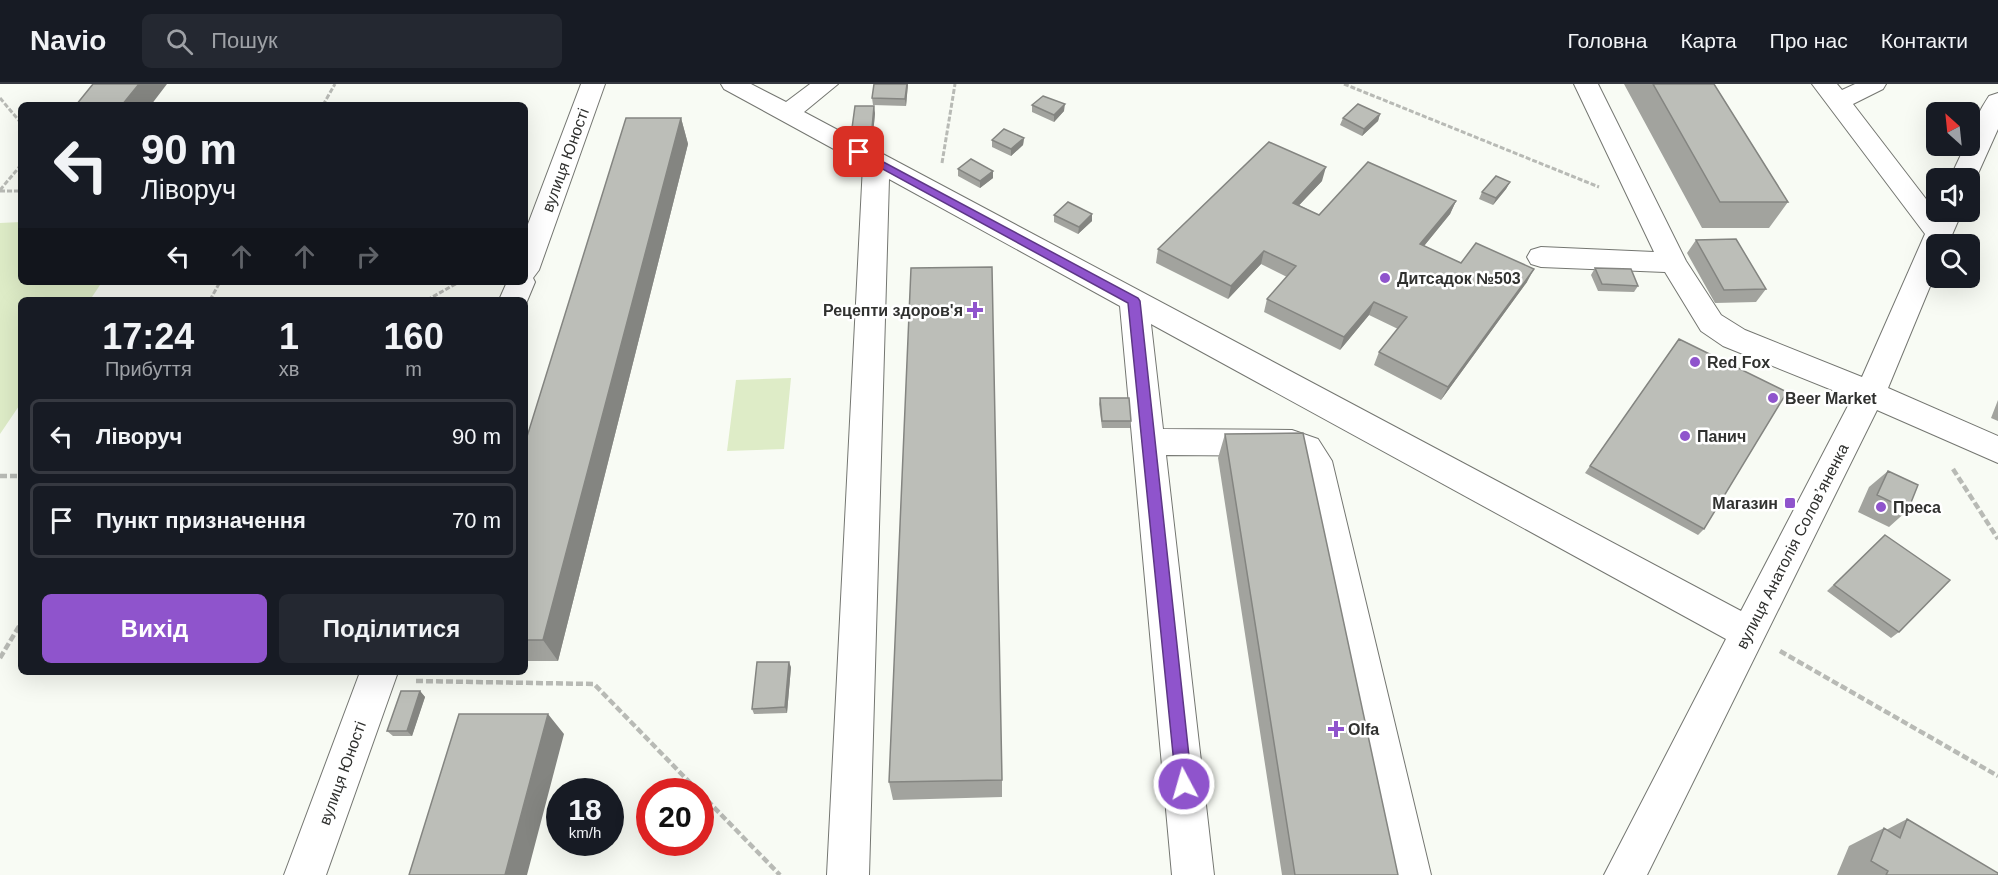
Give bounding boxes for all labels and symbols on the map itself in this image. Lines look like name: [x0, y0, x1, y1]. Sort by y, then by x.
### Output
north arrow: [1926, 102, 1980, 156]
street label: вулиця Юності: [539, 106, 592, 214]
pin: [833, 126, 884, 177]
place label: Дитсадок №503: [1397, 270, 1521, 287]
marker: Дитсадок №503: [1378, 271, 1392, 285]
place label: Рецепти здоров'я: [823, 302, 963, 319]
marker: Рецепти здоров'я: [968, 303, 982, 317]
place label: Red Fox: [1707, 354, 1770, 371]
marker: Red Fox: [1688, 355, 1702, 369]
place label: Beer Market: [1785, 390, 1877, 407]
marker: Beer Market: [1766, 391, 1780, 405]
place label: Панич: [1697, 428, 1746, 445]
marker: Панич: [1678, 429, 1692, 443]
street label: вулиця Анатолія Соловʼяненка: [1733, 441, 1852, 652]
place label: Магазин: [1712, 495, 1778, 512]
marker: Магазин: [1783, 496, 1797, 510]
place label: Преса: [1893, 499, 1941, 516]
marker: Преса: [1874, 500, 1888, 514]
street label: вулиця Юності: [316, 719, 369, 827]
place label: Olfa: [1348, 721, 1379, 738]
marker: Olfa: [1329, 722, 1343, 736]
position arrow: [1152, 752, 1216, 816]
speed limit sign: 20: [636, 778, 714, 856]

